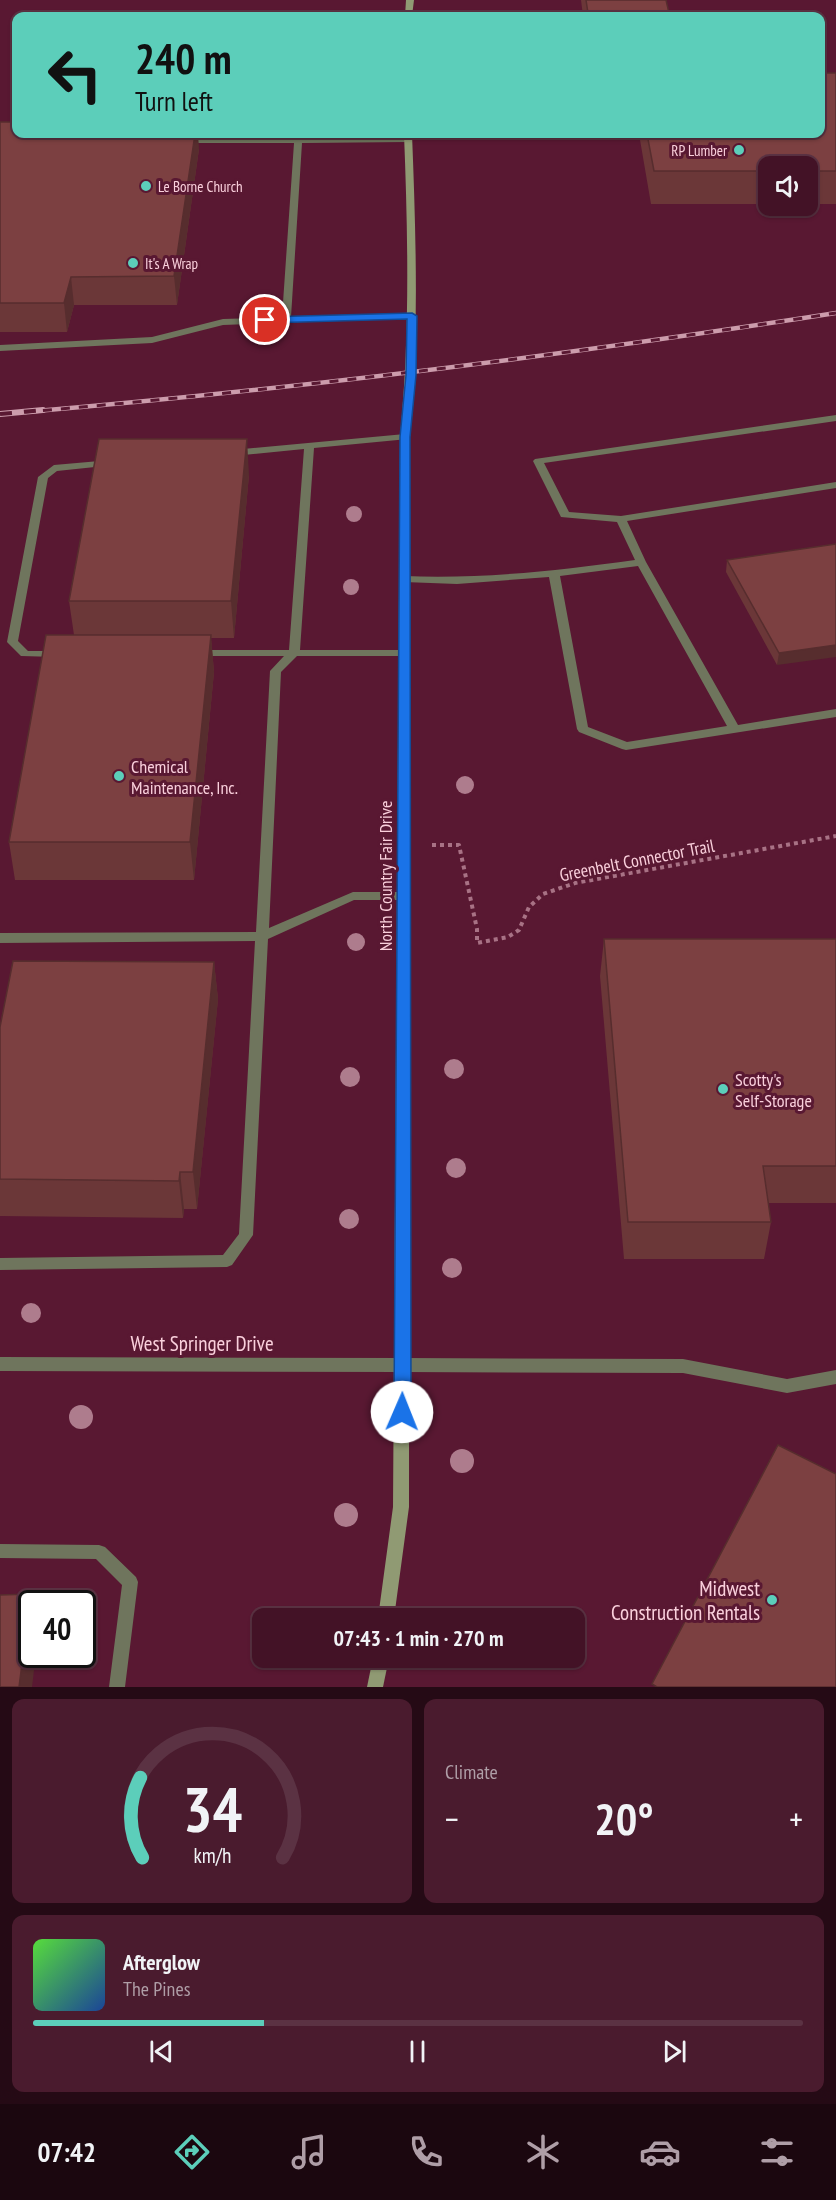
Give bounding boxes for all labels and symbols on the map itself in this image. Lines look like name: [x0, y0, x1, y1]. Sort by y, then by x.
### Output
place label: RP Lumber: [671, 141, 728, 160]
marker: RP Lumber: [732, 143, 746, 157]
place label: Le Borne Church: [158, 177, 243, 196]
marker: Le Borne Church: [139, 179, 153, 193]
place label: It's A Wrap: [145, 254, 198, 273]
marker: It's A Wrap: [126, 256, 140, 270]
pin: [239, 294, 290, 345]
place label: Chemical Maintenance, Inc.: [131, 755, 238, 799]
marker: Chemical Maintenance, Inc.: [112, 769, 126, 783]
street label: North Country Fair Drive: [374, 801, 397, 951]
street label: Greenbelt Connector Trail: [558, 834, 717, 886]
place label: Scotty's Self-Storage: [735, 1068, 812, 1112]
marker: Scotty's Self-Storage: [716, 1082, 730, 1096]
street label: West Springer Drive: [130, 1330, 274, 1357]
position arrow: [370, 1380, 434, 1444]
place label: Midwest Construction Rentals: [611, 1575, 760, 1626]
speed limit sign: 40: [18, 1590, 96, 1668]
marker: Midwest Construction Rentals: [765, 1593, 779, 1607]

